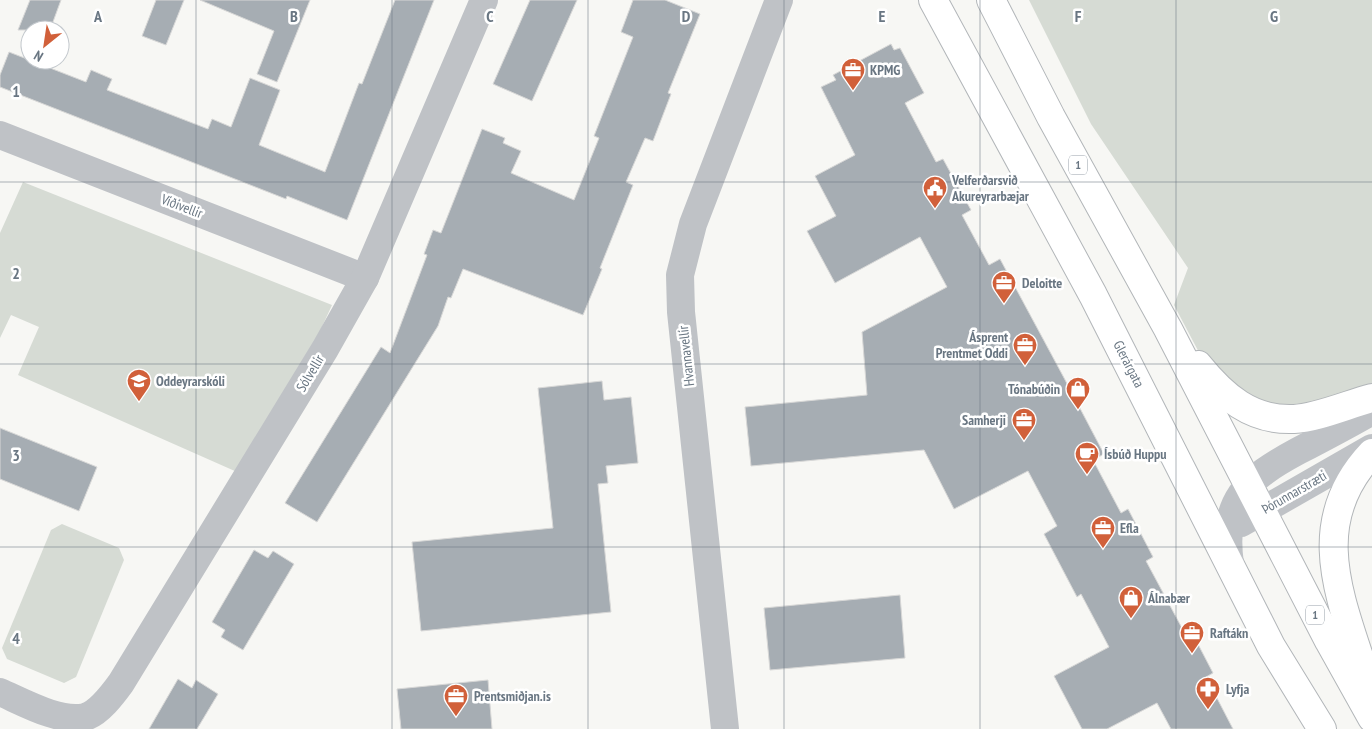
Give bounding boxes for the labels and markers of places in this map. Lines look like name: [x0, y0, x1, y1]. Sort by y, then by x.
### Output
office icon: KPMG: [840, 57, 866, 91]
place label: KPMG: [870, 61, 900, 79]
place label: Velferðarsvið Akureyrarbæjar: [951, 171, 1030, 205]
public building icon: Velferðarsvið Akureyrarbæjar: [922, 175, 948, 209]
office icon: Deloitte: [991, 270, 1017, 304]
place label: Deloitte: [1022, 274, 1062, 292]
place label: Ásprent Prentmet Oddi: [936, 328, 1008, 362]
office icon: Ásprent Prentmet Oddi: [1012, 332, 1038, 366]
school or university icon: Oddeyrarskóli: [126, 368, 152, 402]
place label: Oddeyrarskóli: [156, 372, 225, 390]
shop icon: Tónabúðin: [1065, 376, 1091, 410]
place label: Tónabúðin: [1008, 380, 1060, 398]
office icon: Samherji: [1011, 407, 1037, 441]
place label: Samherji: [962, 411, 1006, 429]
cafe icon: Ísbúð Huppu: [1074, 441, 1100, 475]
place label: Ísbúð Huppu: [1104, 445, 1166, 463]
office icon: Efla: [1090, 515, 1116, 549]
place label: Efla: [1120, 519, 1139, 537]
shop icon: Álnabær: [1118, 585, 1144, 619]
place label: Álnabær: [1147, 589, 1191, 607]
office icon: Raftákn: [1179, 620, 1205, 654]
place label: Raftákn: [1210, 624, 1248, 642]
pharmacy icon: Lyfja: [1195, 676, 1221, 710]
place label: Lyfja: [1226, 680, 1249, 698]
office icon: Prentsmiðjan.is: [443, 683, 469, 717]
place label: Prentsmiðjan.is: [474, 687, 551, 705]

